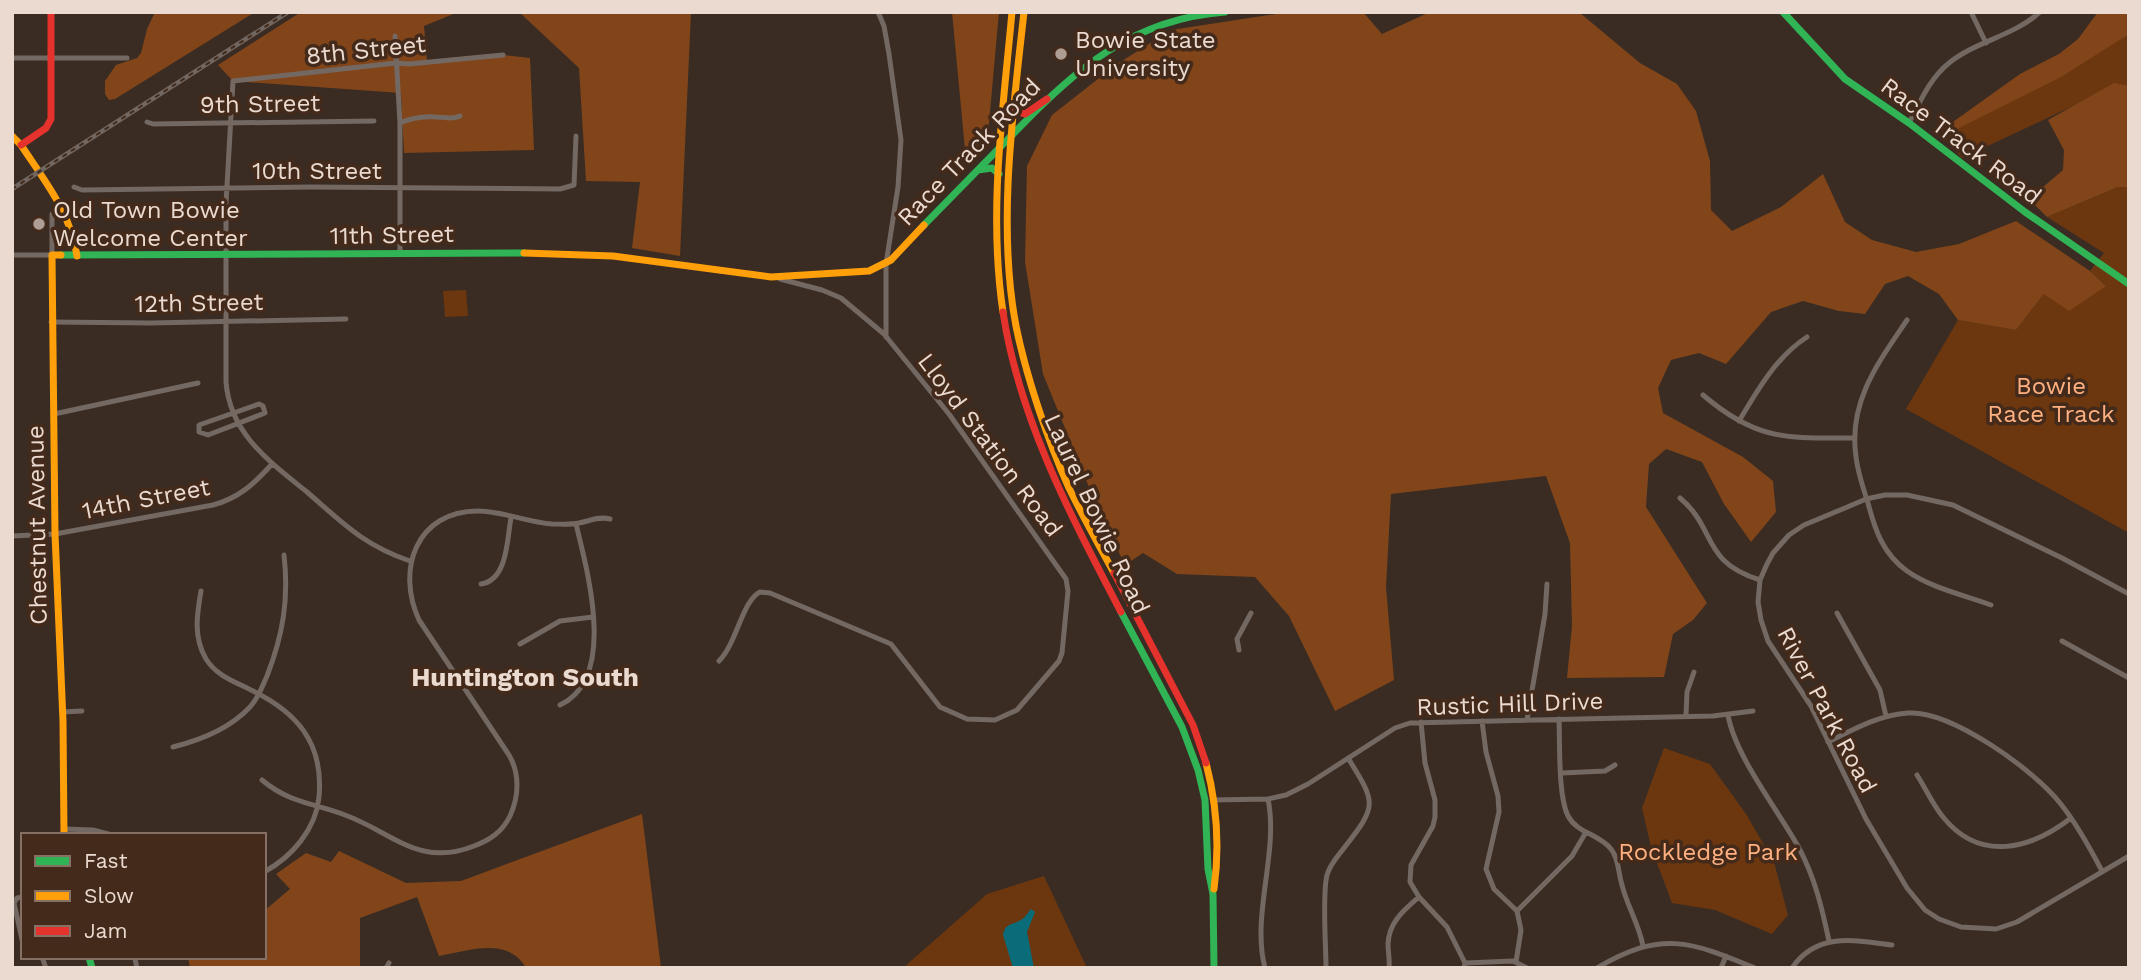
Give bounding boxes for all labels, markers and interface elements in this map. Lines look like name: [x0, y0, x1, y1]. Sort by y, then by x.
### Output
place label: Bowie State University: [1075, 26, 1216, 82]
street label: 8th Street: [305, 30, 427, 70]
marker: Bowie State University: [1053, 46, 1069, 62]
street label: Race Track Road: [1875, 72, 2047, 210]
street label: Race Track Road: [892, 73, 1046, 231]
street label: 9th Street: [200, 89, 320, 119]
street label: 10th Street: [252, 157, 382, 185]
place label: Old Town Bowie Welcome Center: [53, 196, 248, 252]
marker: Old Town Bowie Welcome Center: [31, 216, 47, 232]
street label: 11th Street: [330, 220, 454, 250]
street label: 12th Street: [134, 288, 264, 318]
street label: Lloyd Station Road: [912, 348, 1068, 542]
park label: Bowie Race Track: [1987, 372, 2115, 428]
street label: Laurel Bowie Road: [1038, 410, 1156, 618]
street label: Chestnut Avenue: [21, 425, 53, 625]
street label: 14th Street: [80, 473, 212, 525]
street label: River Park Road: [1771, 622, 1883, 798]
district label: Huntington South: [411, 662, 639, 692]
street label: Rustic Hill Drive: [1416, 687, 1604, 721]
legend: [21, 833, 266, 959]
park label: Rockledge Park: [1618, 838, 1798, 866]
text: Fast: [84, 848, 128, 873]
text: Slow: [84, 883, 134, 908]
text: Jam: [84, 918, 127, 943]

